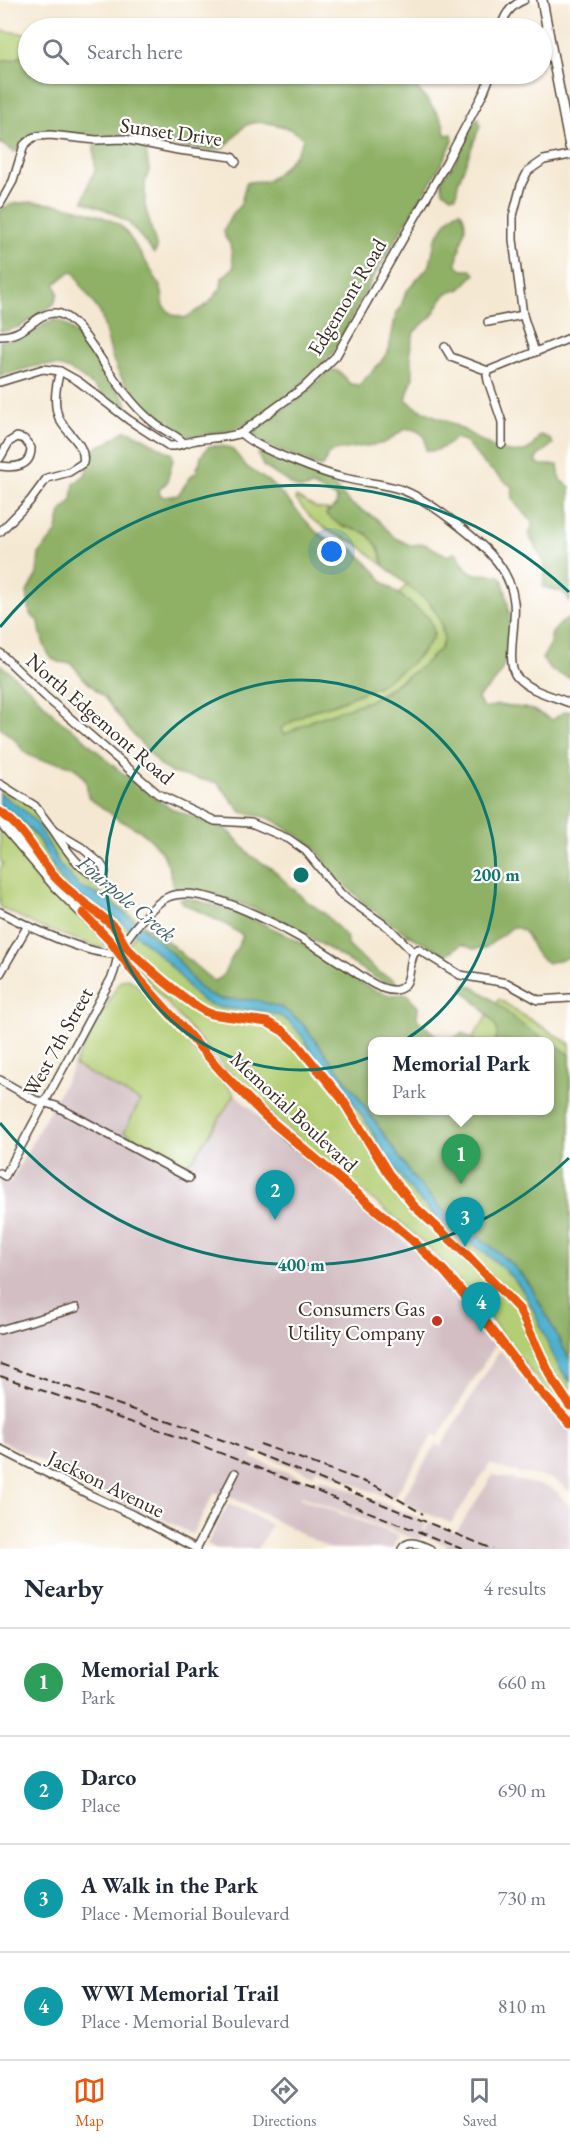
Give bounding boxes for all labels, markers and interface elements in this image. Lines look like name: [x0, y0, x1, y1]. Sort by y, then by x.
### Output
search box: [18, 18, 552, 84]
icon: search: [39, 35, 72, 68]
text: Search here: [87, 37, 182, 66]
street label: Sunset Drive: [118, 111, 224, 152]
street label: Edgemont Road: [301, 233, 392, 360]
your location: [317, 537, 346, 566]
street label: North Edgemont Road: [21, 647, 180, 791]
water label: Fourpole Creek: [70, 848, 182, 948]
text: 200 m: [472, 863, 520, 886]
centre of rings: [291, 865, 311, 885]
street label: West 7th Street: [16, 982, 99, 1101]
popup: [368, 1037, 554, 1115]
street label: Memorial Boulevard: [225, 1045, 364, 1178]
text: Memorial Park: [392, 1049, 530, 1078]
text: Park: [392, 1078, 426, 1104]
pin: 1: [442, 1134, 480, 1184]
pin: 2: [256, 1170, 294, 1220]
pin: 3: [446, 1198, 484, 1247]
text: 400 m: [277, 1253, 325, 1276]
pin: 4: [462, 1282, 500, 1332]
place label: Consumers Gas Utility Company: [288, 1295, 426, 1346]
marker: Consumers Gas Utility Company: [430, 1314, 444, 1328]
street label: Jackson Avenue: [42, 1443, 169, 1523]
text: Nearby: [24, 1571, 104, 1605]
text: 4 results: [483, 1575, 546, 1601]
text: Memorial Park: [81, 1655, 219, 1684]
text: 1: [38, 1669, 49, 1695]
text: 660 m: [498, 1669, 546, 1695]
text: Park: [81, 1684, 115, 1710]
text: Darco: [81, 1763, 136, 1792]
text: 2: [38, 1777, 49, 1803]
text: 690 m: [498, 1777, 546, 1803]
text: Place: [81, 1792, 120, 1818]
text: A Walk in the Park: [81, 1871, 258, 1900]
text: 3: [38, 1885, 49, 1911]
text: 730 m: [498, 1885, 546, 1911]
text: Place · Memorial Boulevard: [81, 1900, 290, 1926]
text: WWI Memorial Trail: [81, 1979, 279, 2008]
text: 4: [38, 1993, 49, 2019]
text: 810 m: [498, 1993, 546, 2019]
text: Place · Memorial Boulevard: [81, 2008, 290, 2034]
tab: Map: [73, 2074, 106, 2131]
tab: Directions: [252, 2074, 317, 2131]
tab: Saved: [463, 2074, 497, 2131]

